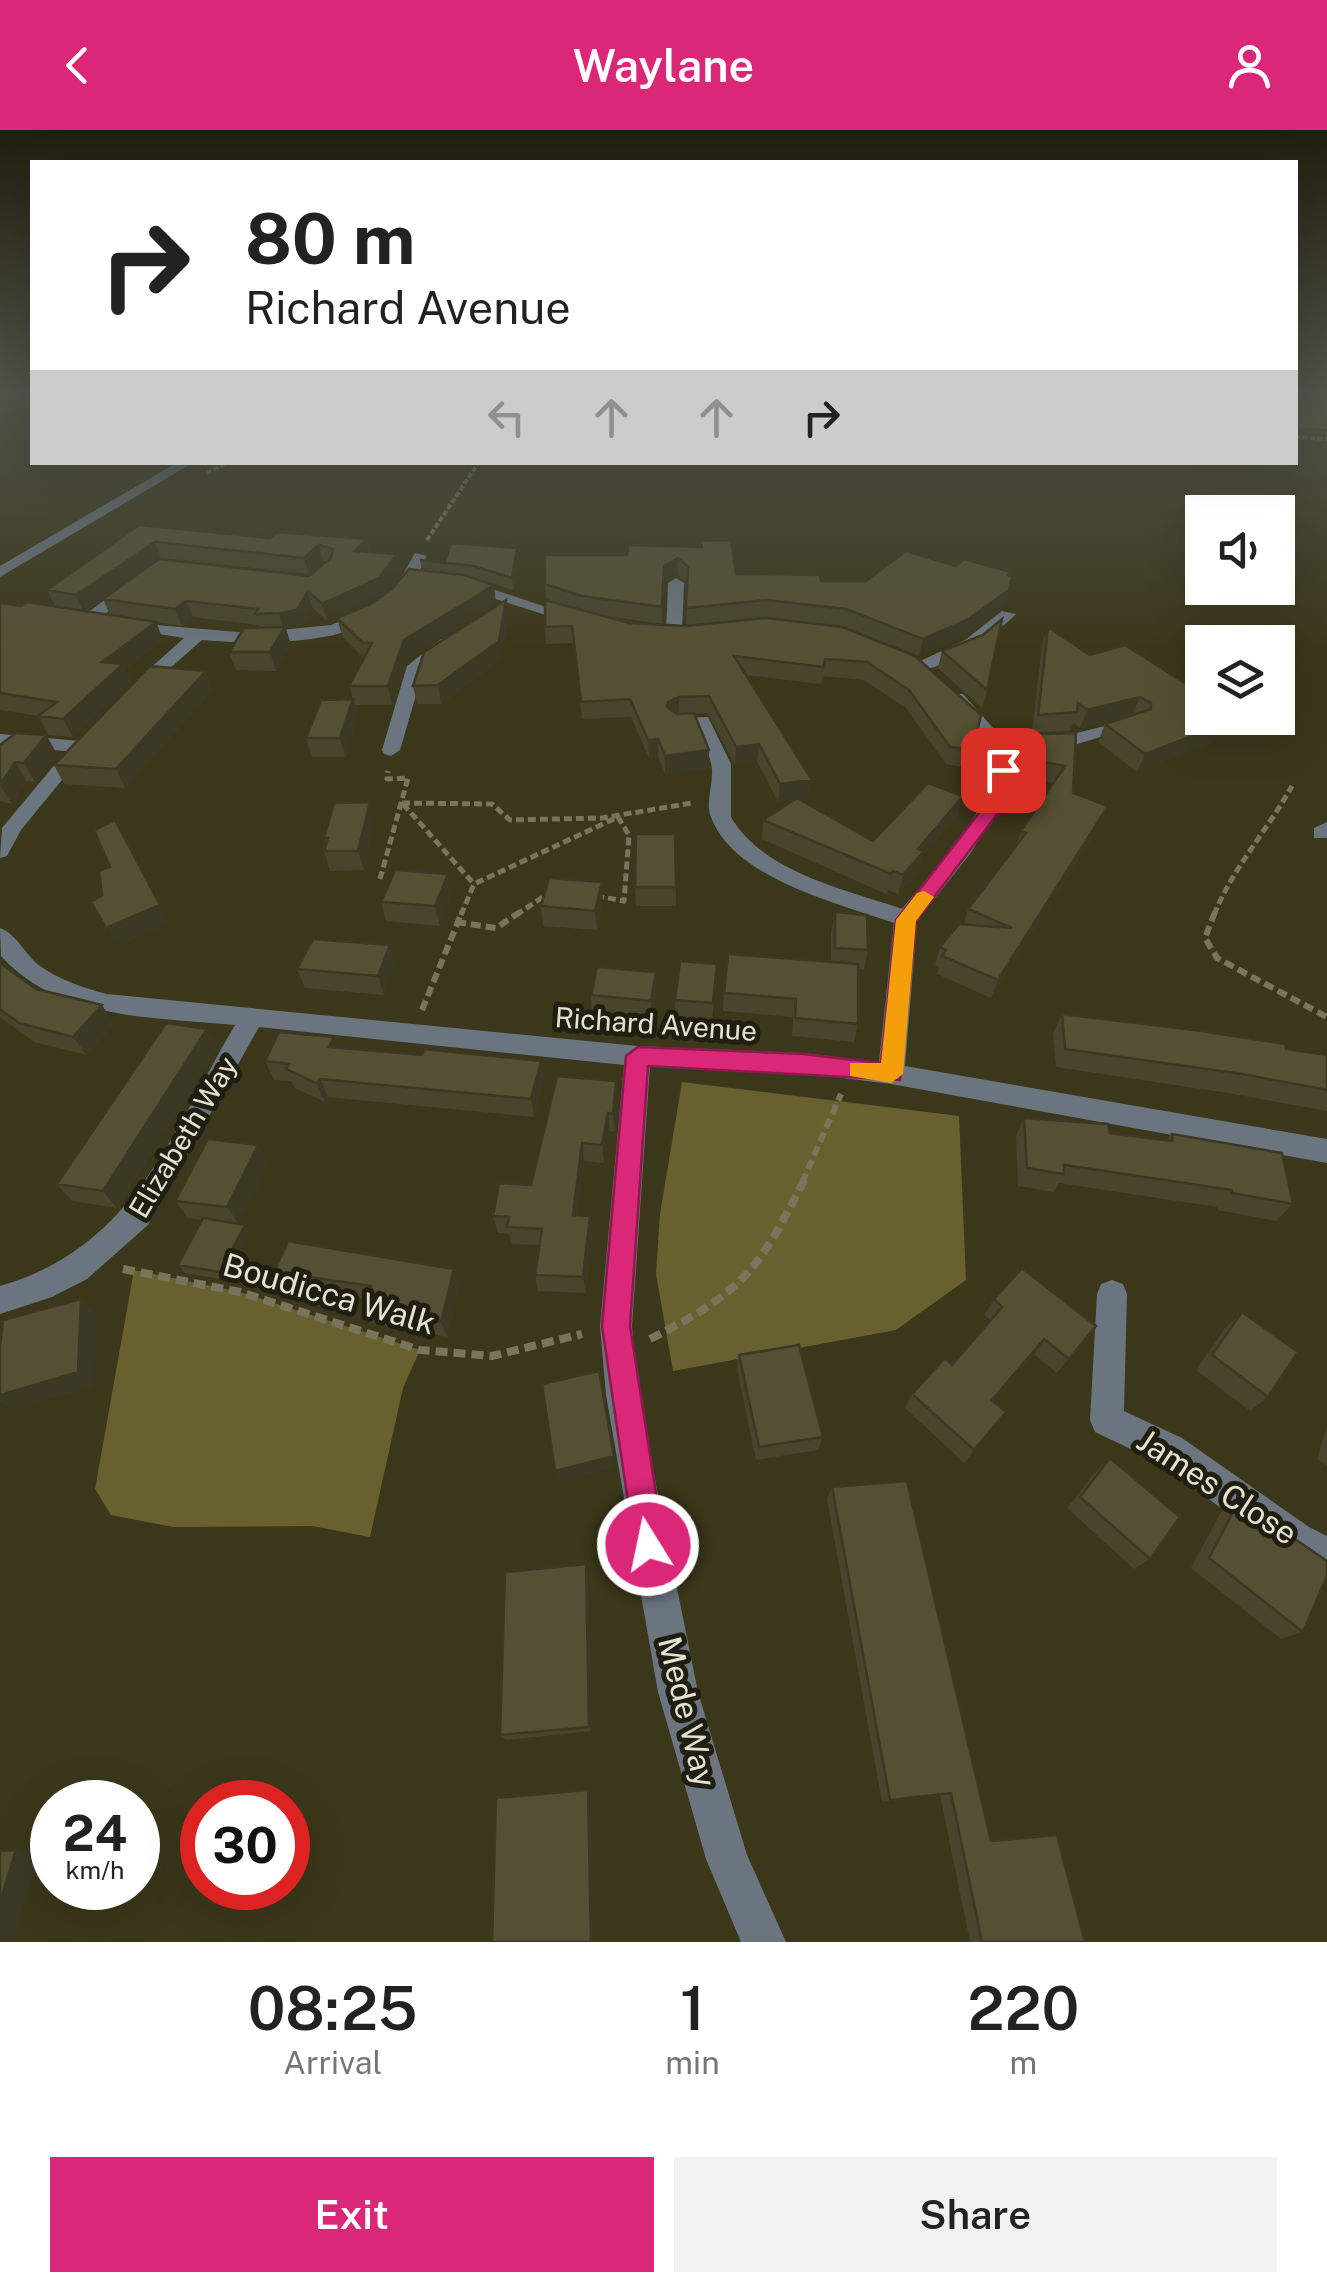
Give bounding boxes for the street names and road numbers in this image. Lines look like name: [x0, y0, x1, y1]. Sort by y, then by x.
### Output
street label: Richard Avenue: [554, 1000, 758, 1047]
street label: Elizabeth Way: [122, 1050, 244, 1223]
street label: Boudicca Walk: [219, 1246, 439, 1341]
street label: James Close: [1130, 1421, 1304, 1552]
street label: Mede Way: [651, 1633, 724, 1791]

